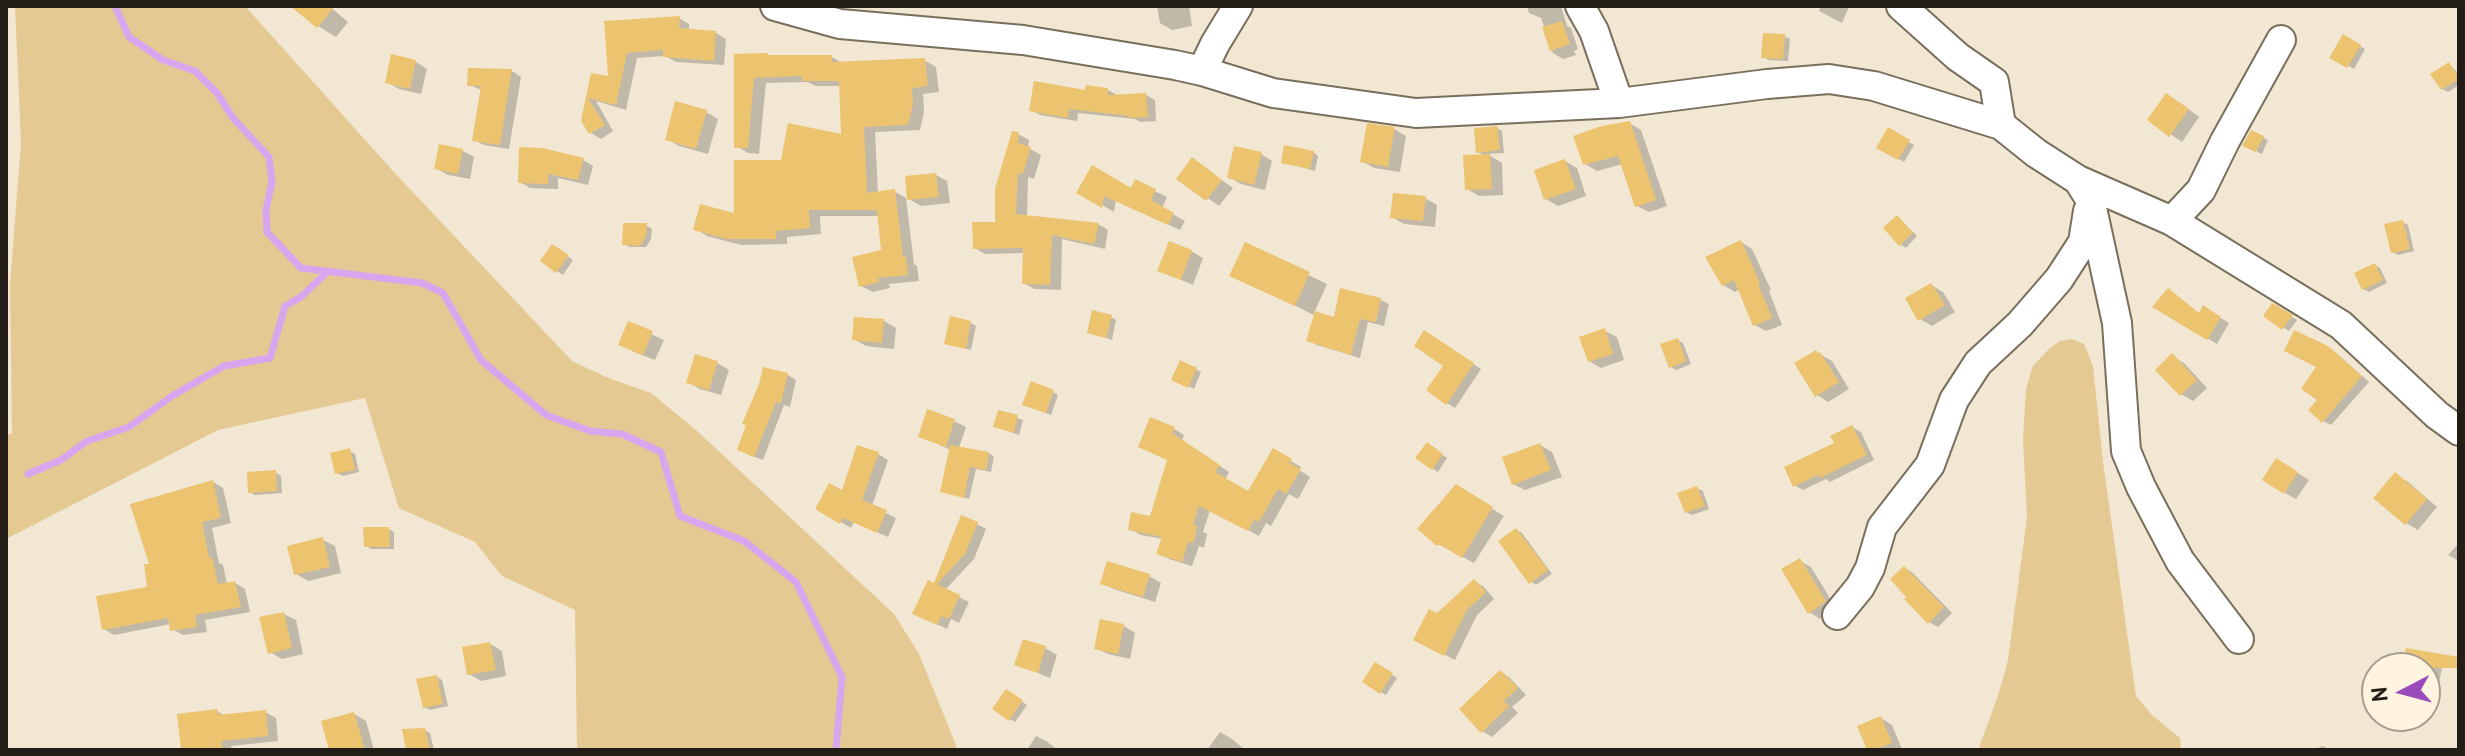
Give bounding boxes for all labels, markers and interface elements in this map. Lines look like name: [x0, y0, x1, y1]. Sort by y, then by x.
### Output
north arrow: [2361, 652, 2441, 732]
text: N: [2364, 686, 2394, 703]

